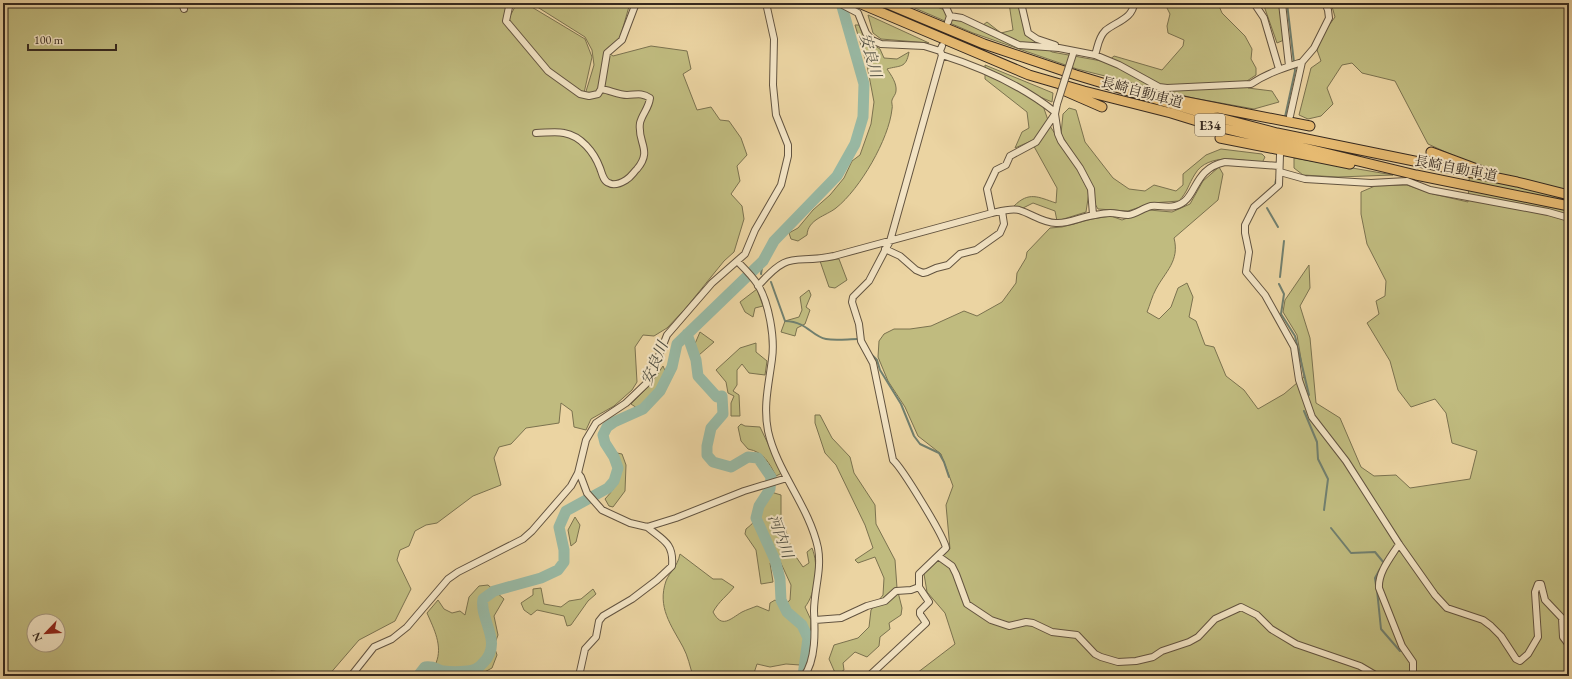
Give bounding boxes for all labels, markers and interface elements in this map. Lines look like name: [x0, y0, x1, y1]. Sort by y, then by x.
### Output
scale bar: [28, 26, 116, 52]
water label: 安良川: [856, 31, 887, 81]
text: 100 m: [34, 32, 64, 48]
street label: 長崎自動車道: [1099, 72, 1185, 112]
road number: E34: [1195, 114, 1225, 136]
street label: 長崎自動車道: [1413, 151, 1499, 185]
water label: 安良川: [636, 337, 672, 387]
water label: 河内川: [764, 512, 798, 562]
north arrow: [26, 613, 66, 653]
text: N: [29, 630, 45, 644]

